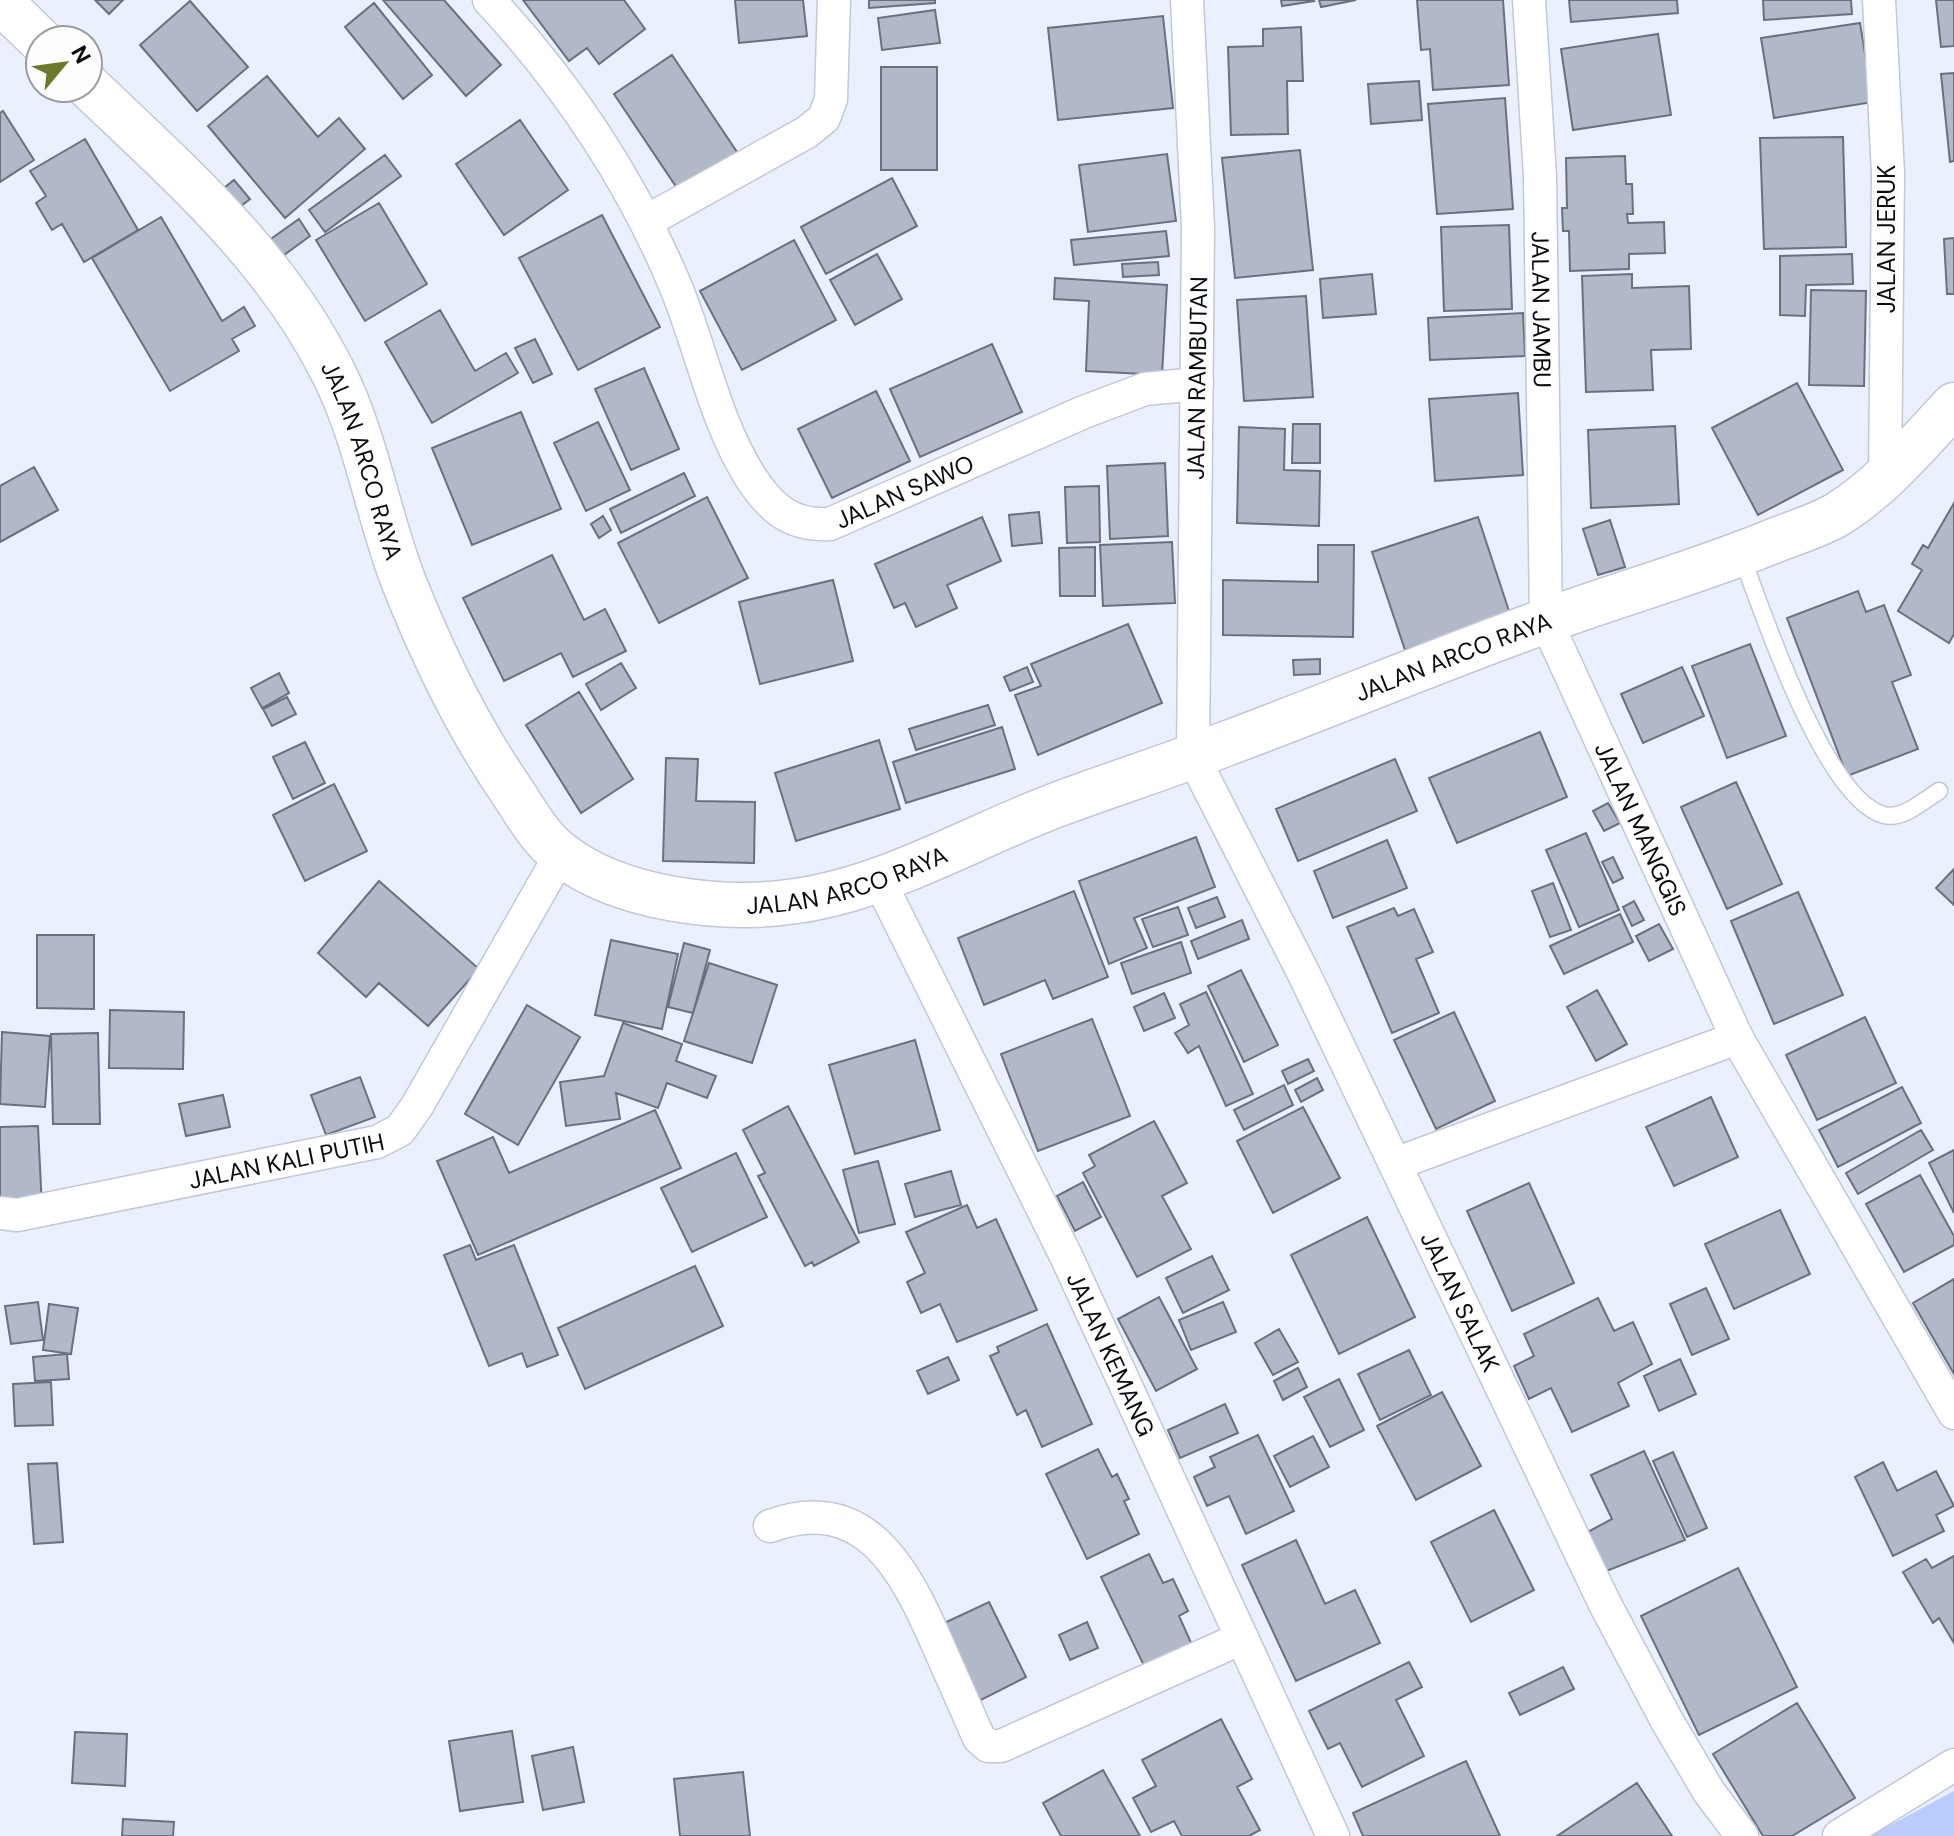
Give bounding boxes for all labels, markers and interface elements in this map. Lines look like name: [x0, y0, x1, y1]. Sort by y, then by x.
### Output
north arrow: [24, 24, 104, 104]
text: N: [64, 40, 98, 69]
street label: JALAN JERUK: [1871, 165, 1902, 313]
street label: JALAN JAMBU: [1525, 231, 1558, 388]
street label: JALAN RAMBUTAN: [1180, 276, 1214, 480]
street label: JALAN ARCO RAYA: [314, 355, 410, 564]
street label: JALAN SAWO: [830, 447, 978, 535]
street label: JALAN ARCO RAYA: [1350, 605, 1556, 708]
street label: JALAN MANGGIS: [1588, 737, 1694, 921]
street label: JALAN ARCO RAYA: [746, 838, 952, 920]
street label: JALAN KALI PUTIH: [186, 1125, 387, 1195]
street label: JALAN SALAK: [1414, 1227, 1507, 1376]
street label: JALAN KEMANG: [1060, 1267, 1162, 1441]

